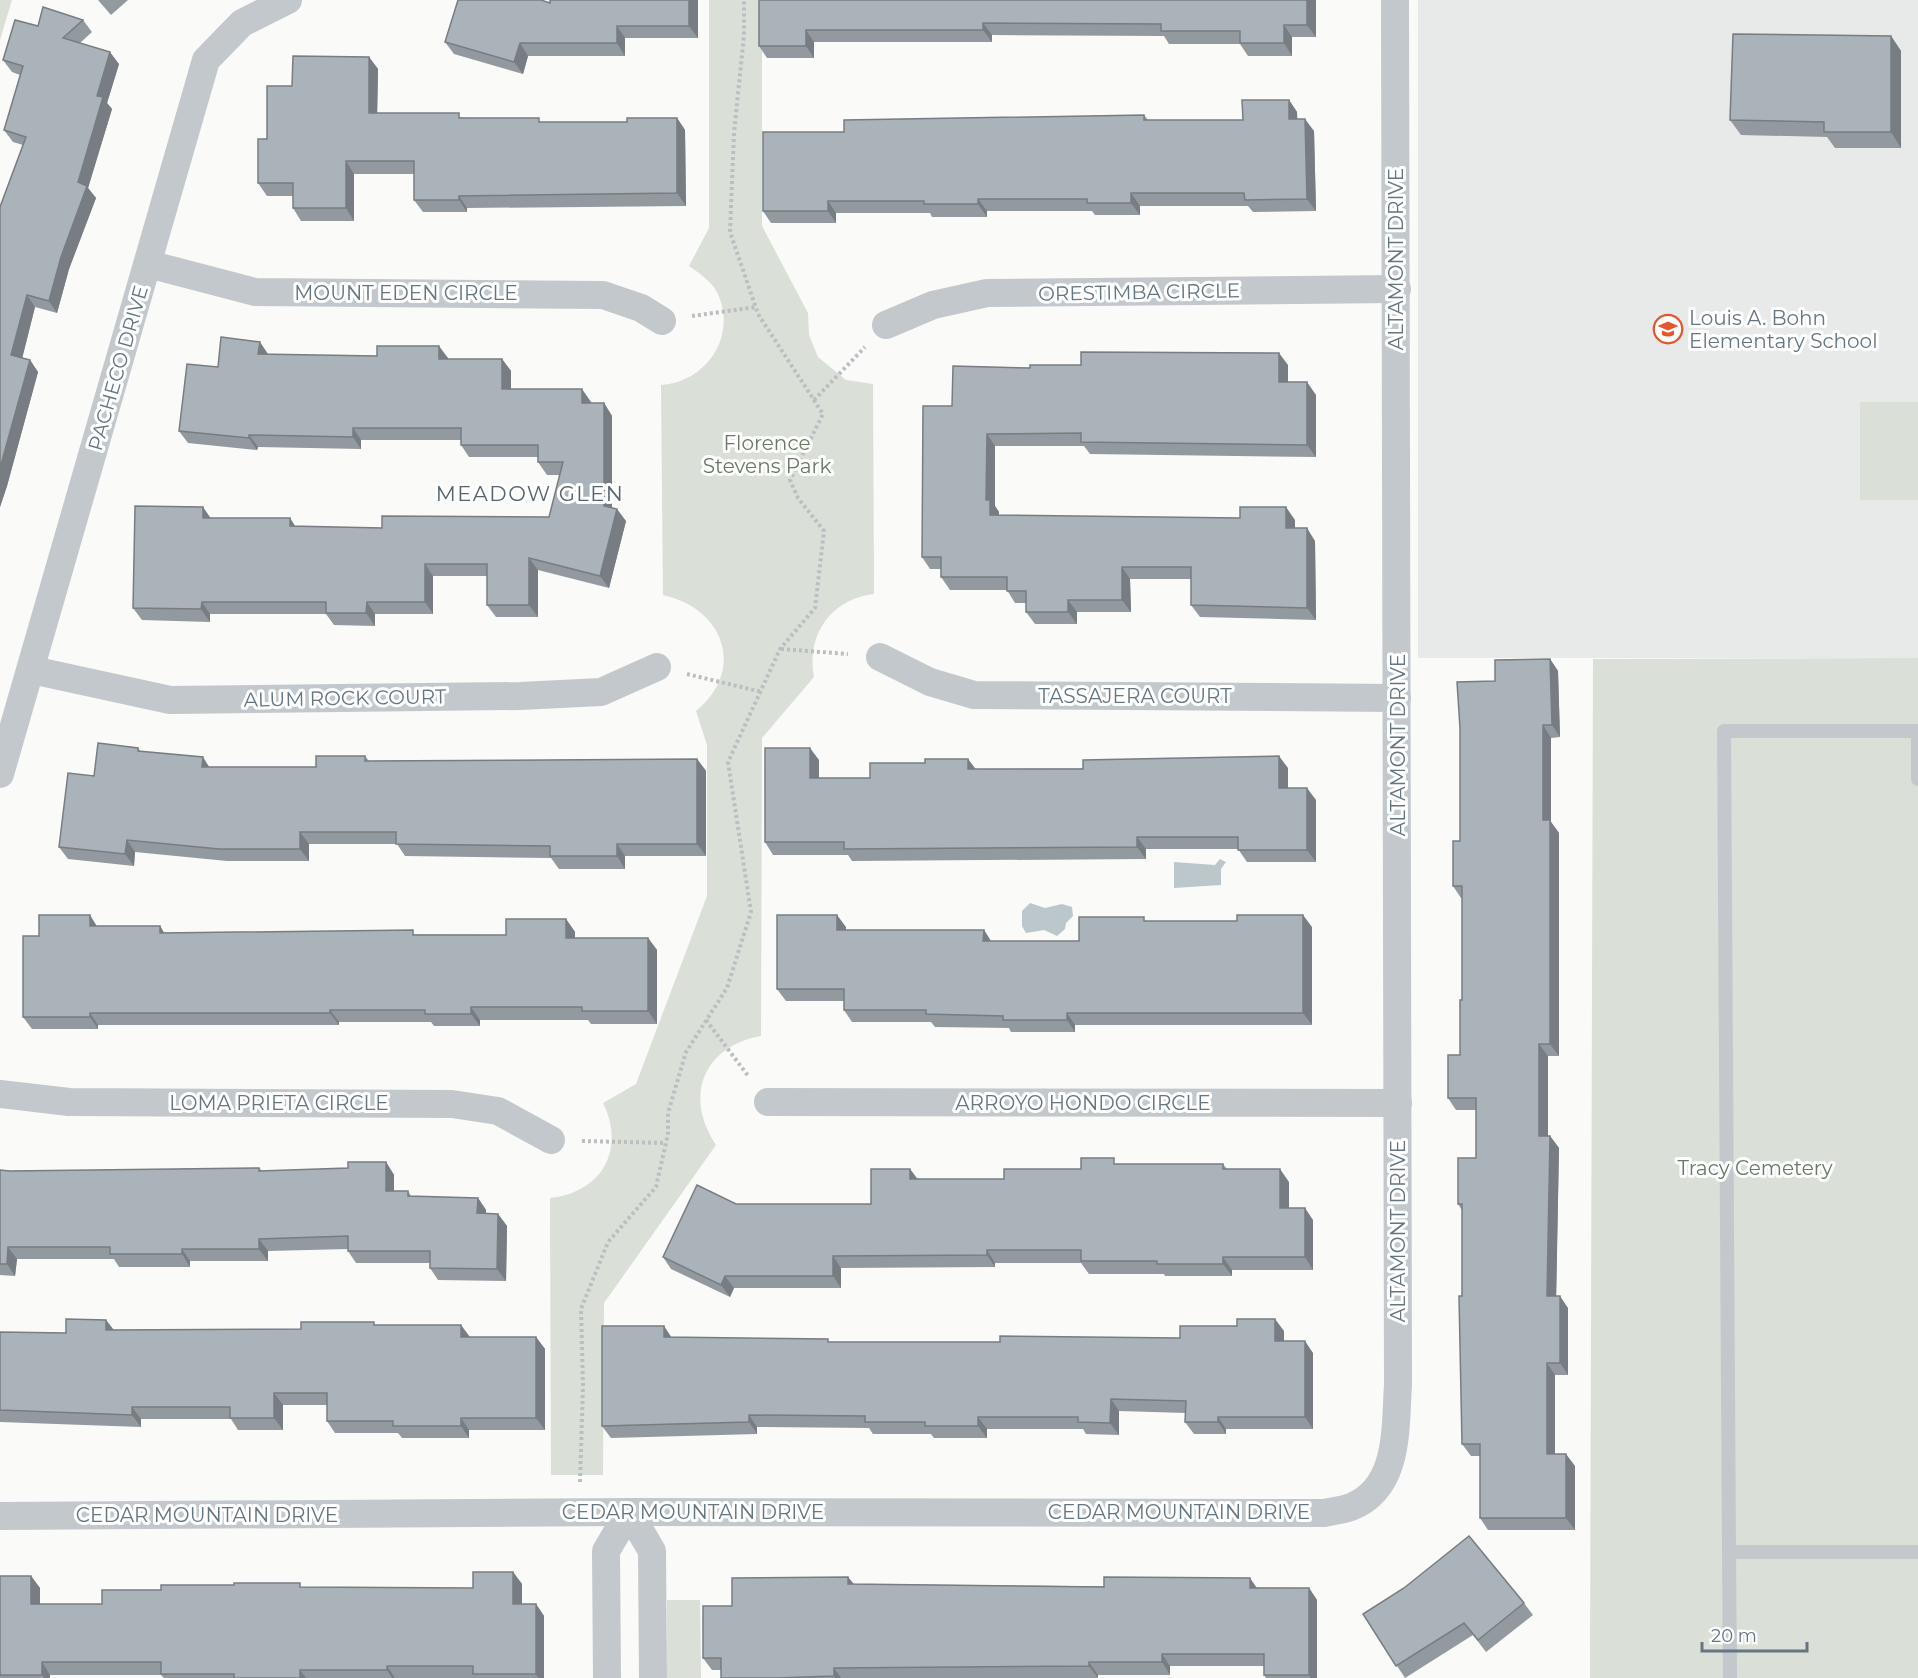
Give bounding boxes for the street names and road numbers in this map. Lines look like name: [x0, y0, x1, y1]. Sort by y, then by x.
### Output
street label: ALTAMONT DRIVE: [1384, 168, 1408, 350]
street label: ORESTIMBA CIRCLE: [1038, 278, 1240, 306]
street label: MOUNT EDEN CIRCLE: [294, 281, 518, 305]
street label: PACHECO DRIVE: [83, 283, 153, 453]
street label: ALTAMONT DRIVE: [1386, 654, 1410, 836]
street label: ALUM ROCK COURT: [243, 684, 447, 712]
street label: TASSAJERA COURT: [1038, 684, 1232, 708]
street label: LOMA PRIETA CIRCLE: [169, 1091, 389, 1115]
street label: ARROYO HONDO CIRCLE: [955, 1091, 1211, 1115]
street label: ALTAMONT DRIVE: [1386, 1140, 1410, 1322]
street label: CEDAR MOUNTAIN DRIVE: [562, 1500, 824, 1524]
street label: CEDAR MOUNTAIN DRIVE: [1048, 1500, 1310, 1524]
street label: CEDAR MOUNTAIN DRIVE: [76, 1503, 338, 1527]

